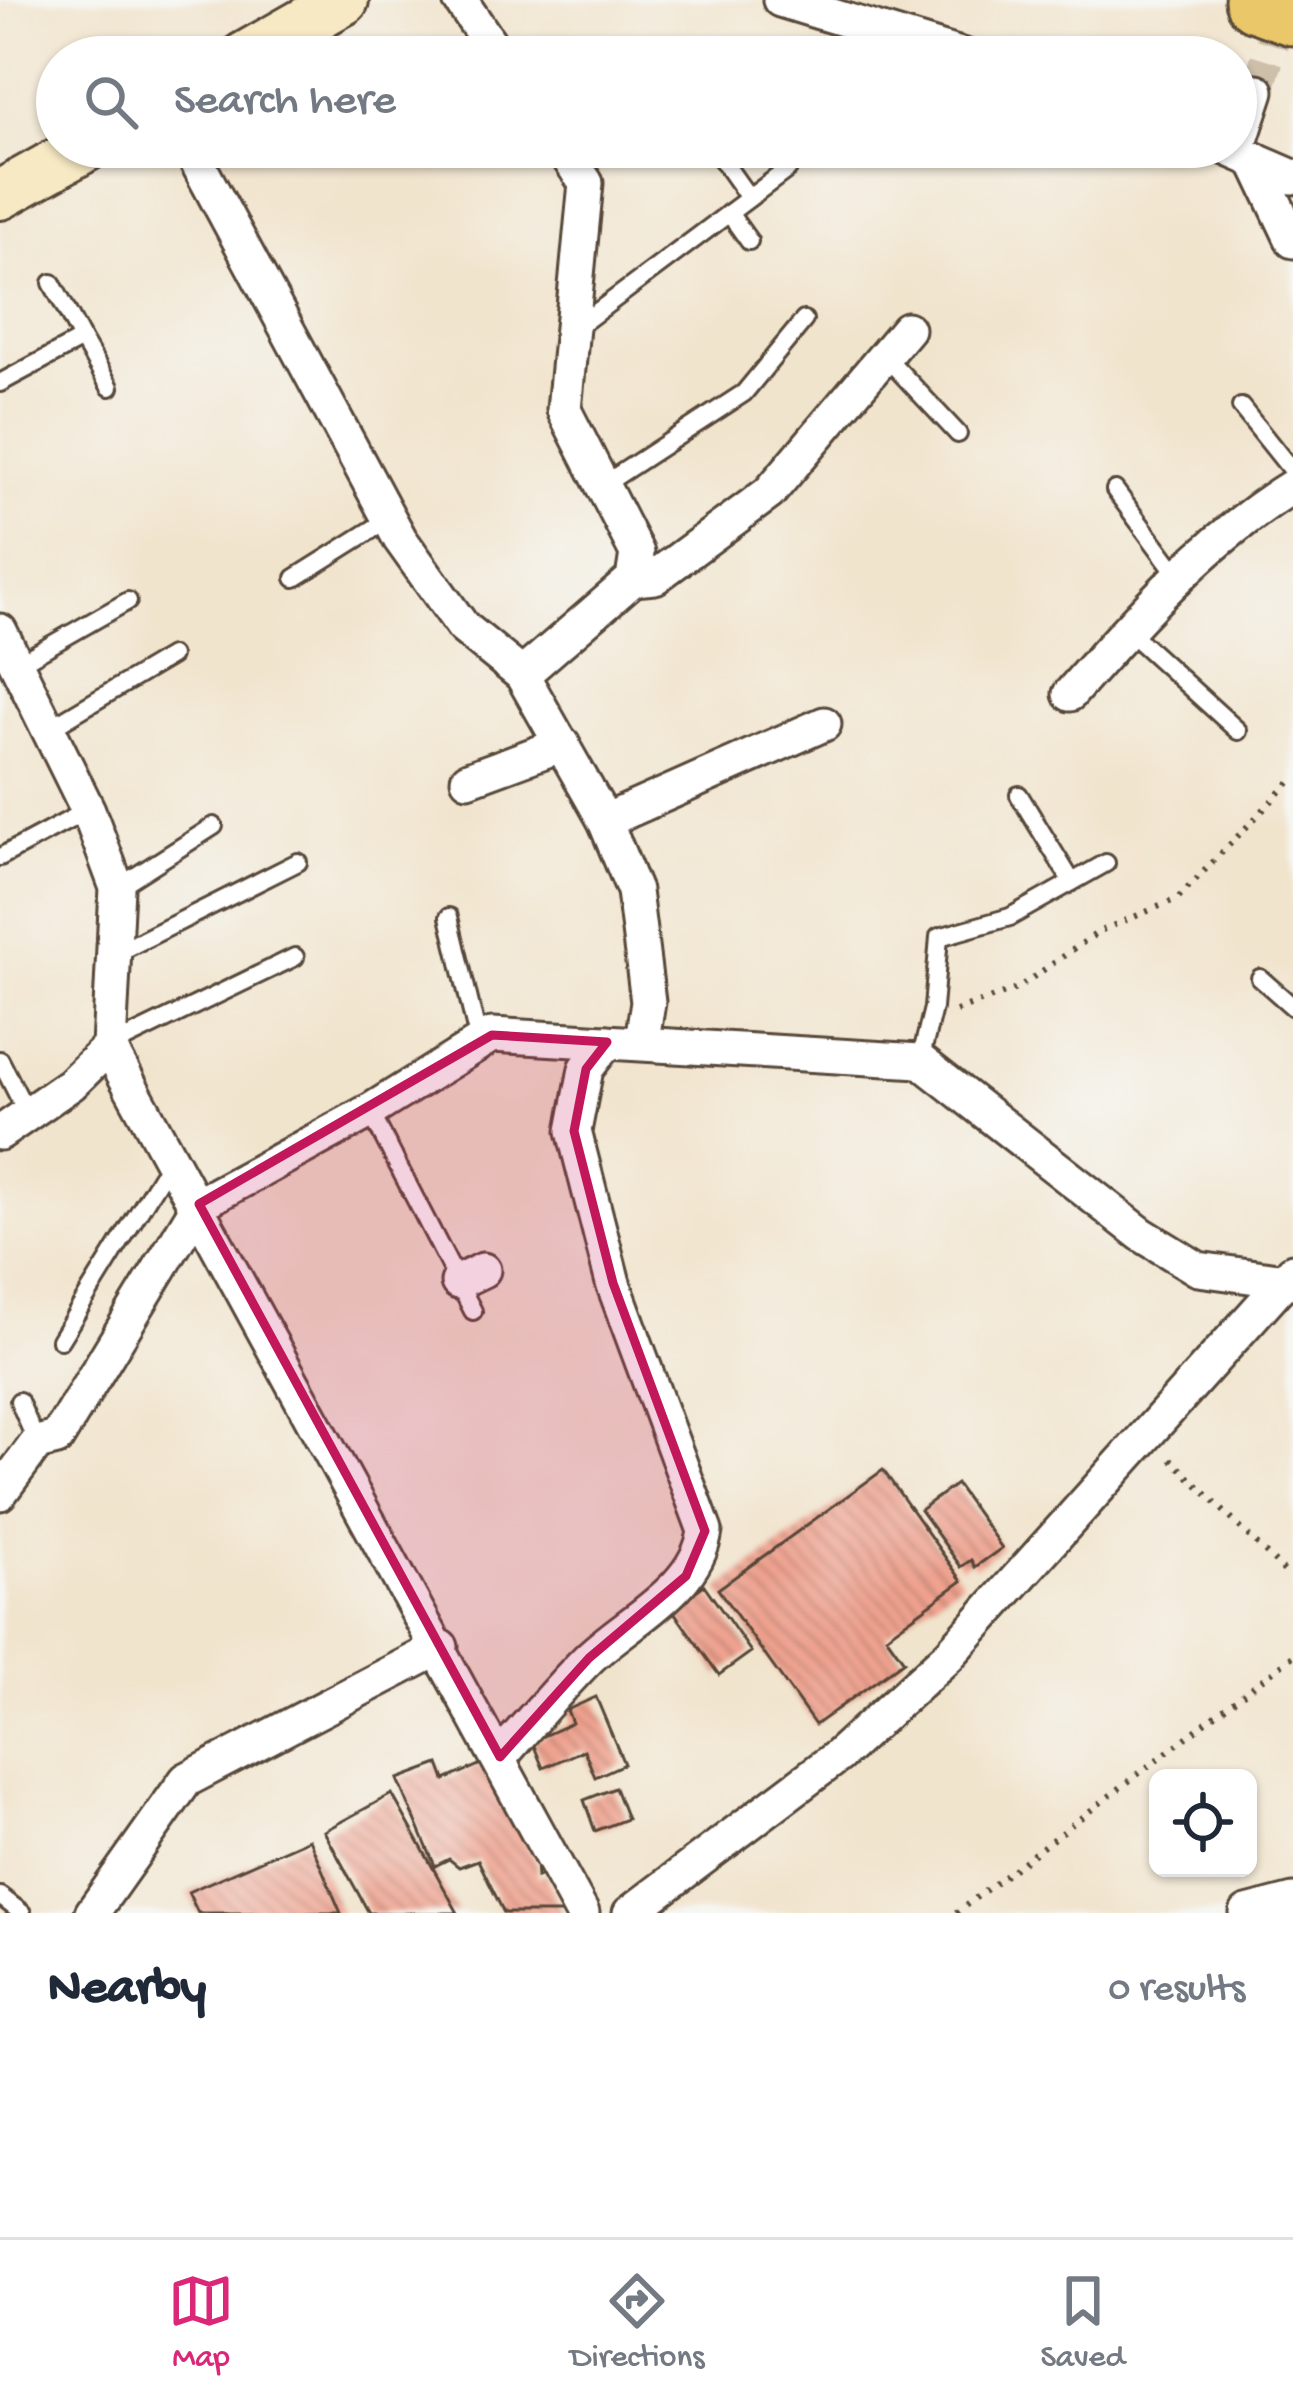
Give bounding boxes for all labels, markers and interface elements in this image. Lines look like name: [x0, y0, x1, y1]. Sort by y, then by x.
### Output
search box: [36, 36, 1257, 168]
icon: search: [78, 69, 144, 135]
text: Search here: [174, 76, 396, 129]
map controls: [1149, 1769, 1257, 1877]
button: locate: [1149, 1769, 1257, 1877]
text: Nearby: [48, 1961, 206, 2021]
text: 0 results: [1108, 1968, 1245, 2014]
tab: Map: [168, 2268, 234, 2378]
tab: Directions: [570, 2268, 704, 2378]
tab: Saved: [1040, 2268, 1125, 2378]

